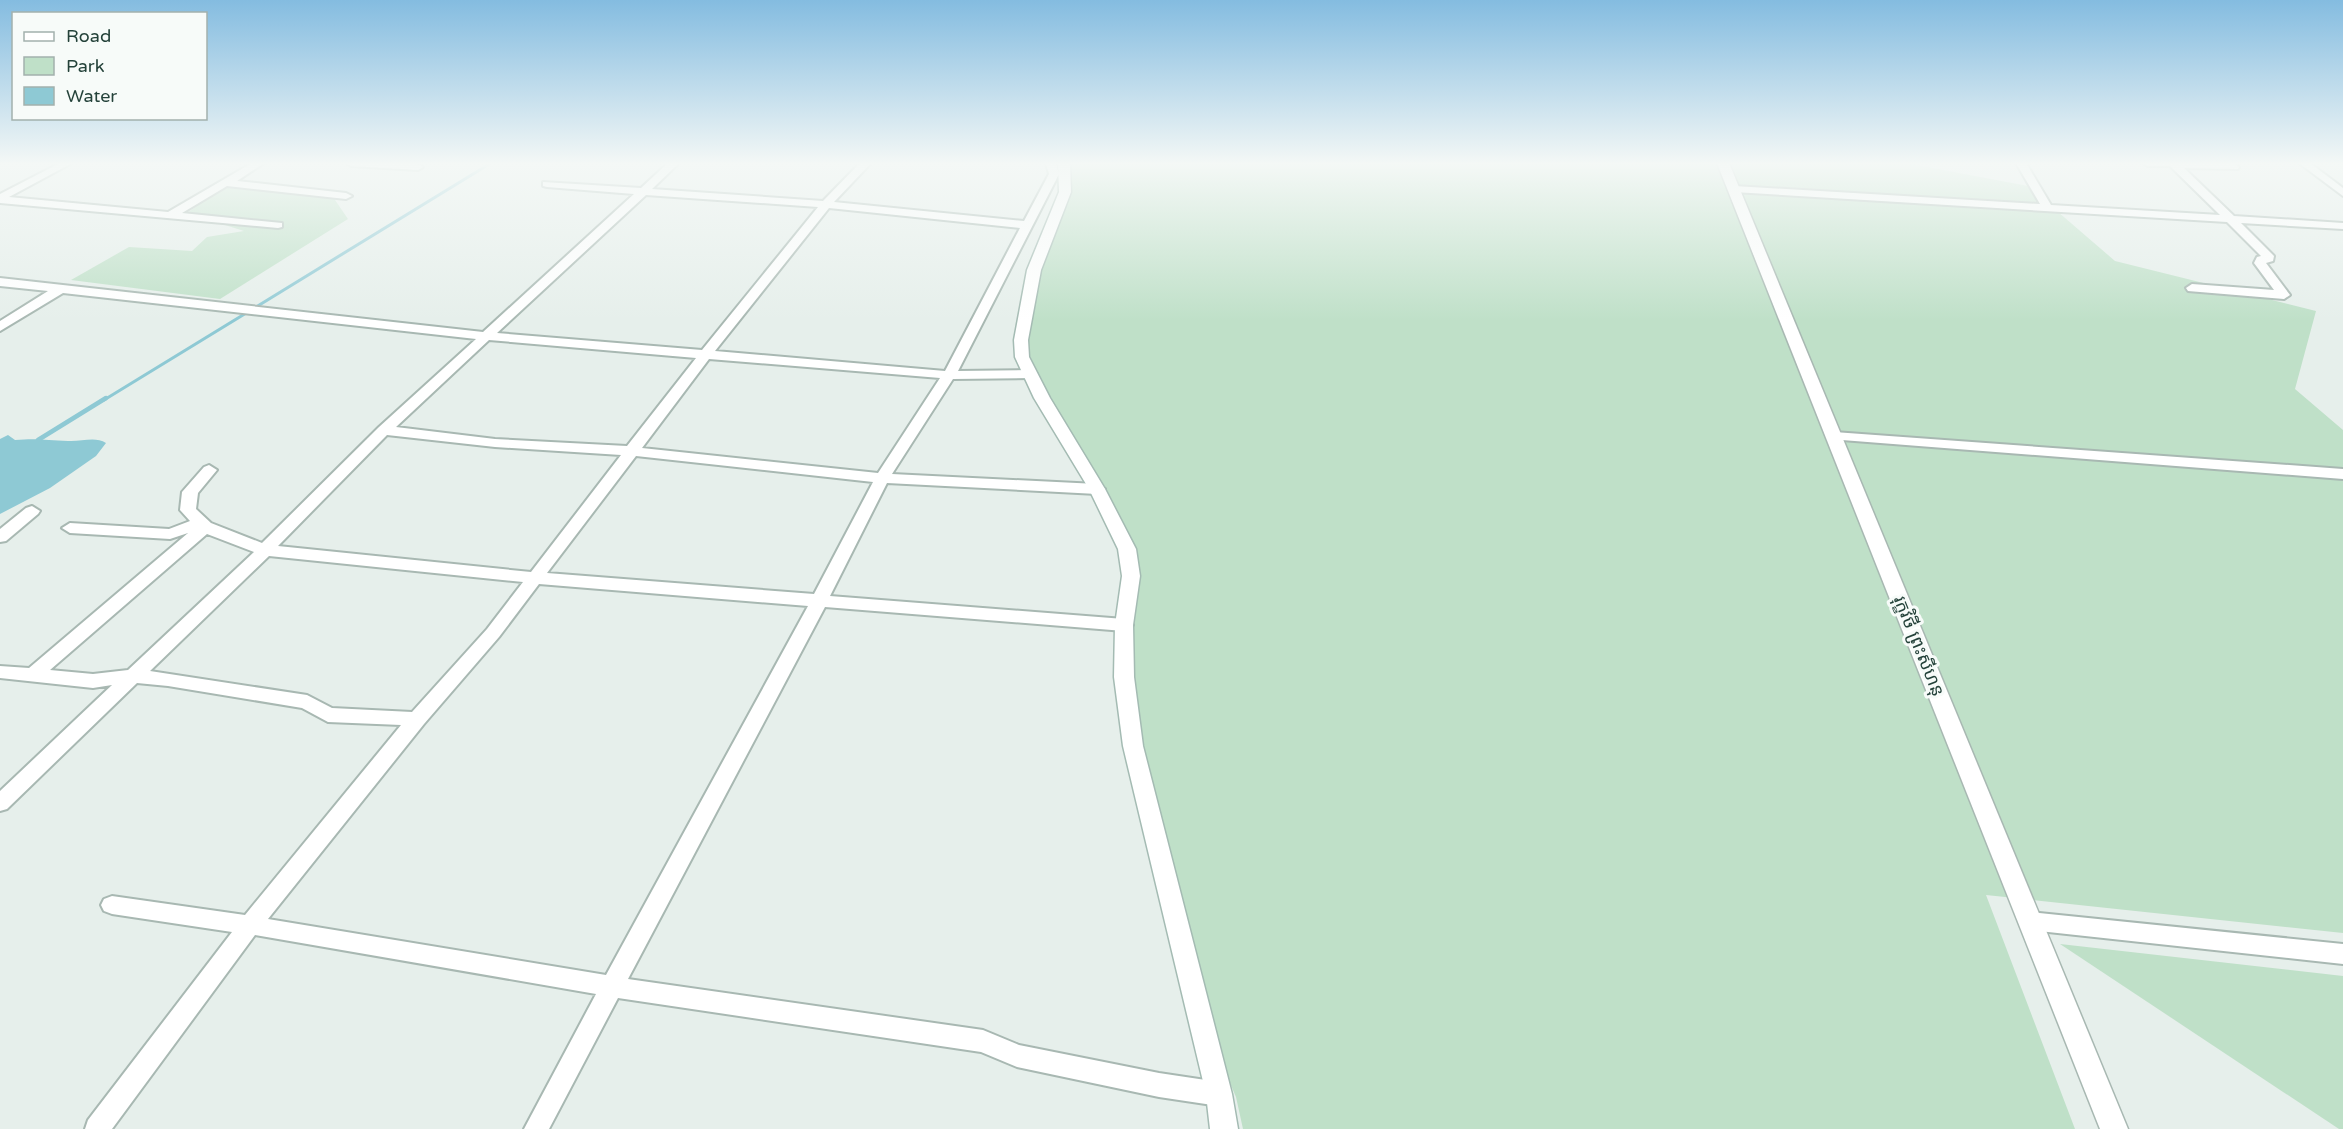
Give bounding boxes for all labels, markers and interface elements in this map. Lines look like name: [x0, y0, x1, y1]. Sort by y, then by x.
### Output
legend: [12, 12, 207, 120]
text: Road: [66, 25, 111, 47]
text: Park: [66, 55, 105, 77]
text: Water: [66, 85, 117, 107]
street label: រុក្ខវិថី ព្រះសីហនុ: [1887, 592, 1950, 700]

